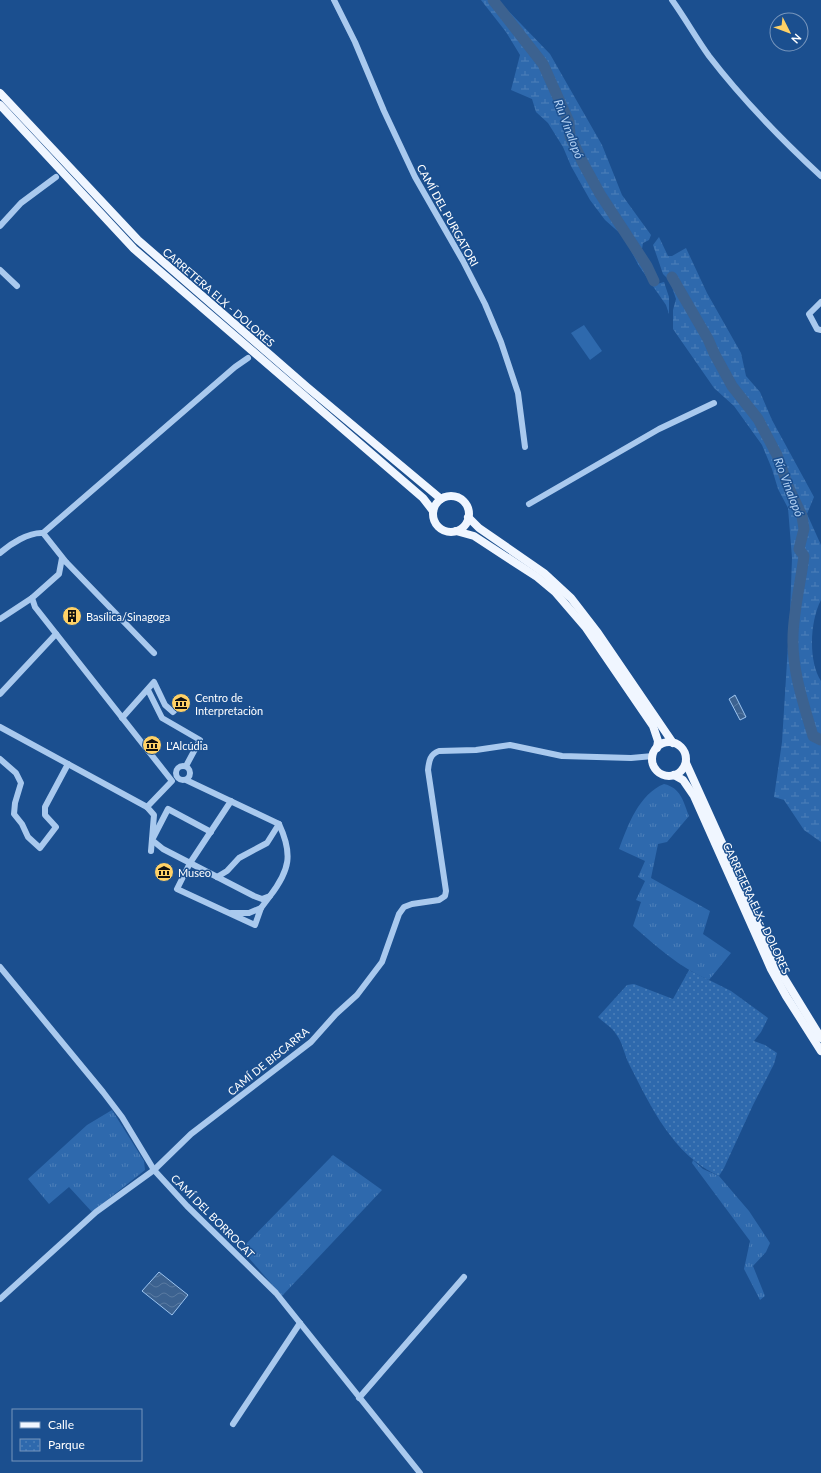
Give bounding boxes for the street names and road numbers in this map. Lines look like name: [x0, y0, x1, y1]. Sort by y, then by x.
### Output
street label: CAMÍ DEL PURGATORI: [414, 162, 482, 268]
street label: CARRETERA ELX - DOLORES: [160, 245, 278, 349]
street label: CARRETERA ELX - DOLORES: [721, 840, 793, 976]
street label: CAMÍ DE BISCARRA: [225, 1024, 312, 1098]
street label: CAMÍ DEL BORROCAT: [169, 1172, 258, 1261]

